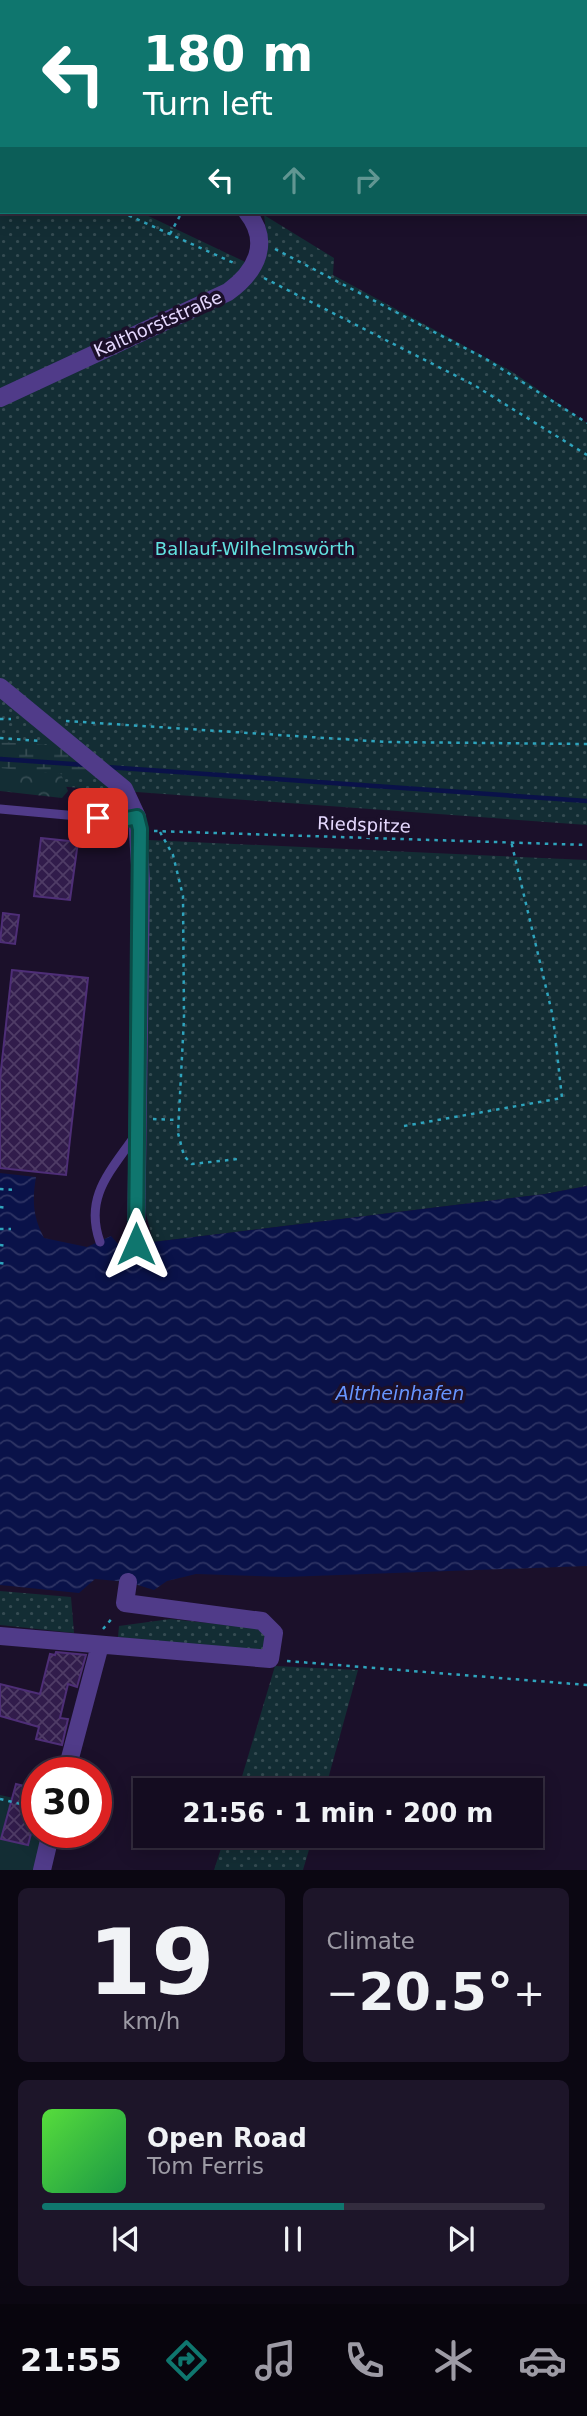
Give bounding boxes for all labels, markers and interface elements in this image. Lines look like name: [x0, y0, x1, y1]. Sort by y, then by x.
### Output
text: 180 m: [143, 26, 313, 83]
icon: left: [28, 28, 119, 119]
text: Turn left: [143, 85, 273, 123]
icon: left: [202, 161, 240, 199]
icon: ahead: [275, 161, 313, 199]
icon: right: [348, 161, 386, 199]
street label: Kalthorststraße: [90, 286, 225, 361]
park label: Ballauf-Wilhelmswörth: [155, 538, 355, 559]
pin: [68, 788, 128, 848]
icon: arrive: [79, 799, 117, 837]
street label: Riedspitze: [317, 812, 411, 837]
position arrow: [99, 1207, 173, 1281]
water label: Altrheinhafen: [334, 1382, 464, 1404]
speed limit sign: 30: [21, 1757, 112, 1848]
text: 21:56 · 1 min · 200 m: [183, 1798, 493, 1828]
text: 19: [88, 1910, 215, 2015]
text: Climate: [327, 1928, 415, 1954]
text: 20.5°: [359, 1962, 513, 2022]
text: −: [327, 1971, 358, 2015]
text: +: [513, 1971, 545, 2015]
text: km/h: [122, 2008, 180, 2034]
text: Open Road: [147, 2123, 307, 2153]
text: Tom Ferris: [147, 2153, 264, 2179]
icon: previous: [107, 2220, 145, 2258]
icon: pause: [274, 2220, 312, 2258]
icon: next: [442, 2220, 480, 2258]
icon: directions: [162, 2336, 211, 2385]
icon: music: [251, 2336, 300, 2385]
icon: phone: [340, 2336, 389, 2385]
icon: climate: [429, 2336, 478, 2385]
icon: car: [518, 2336, 567, 2385]
text: 21:55: [20, 2341, 122, 2379]

